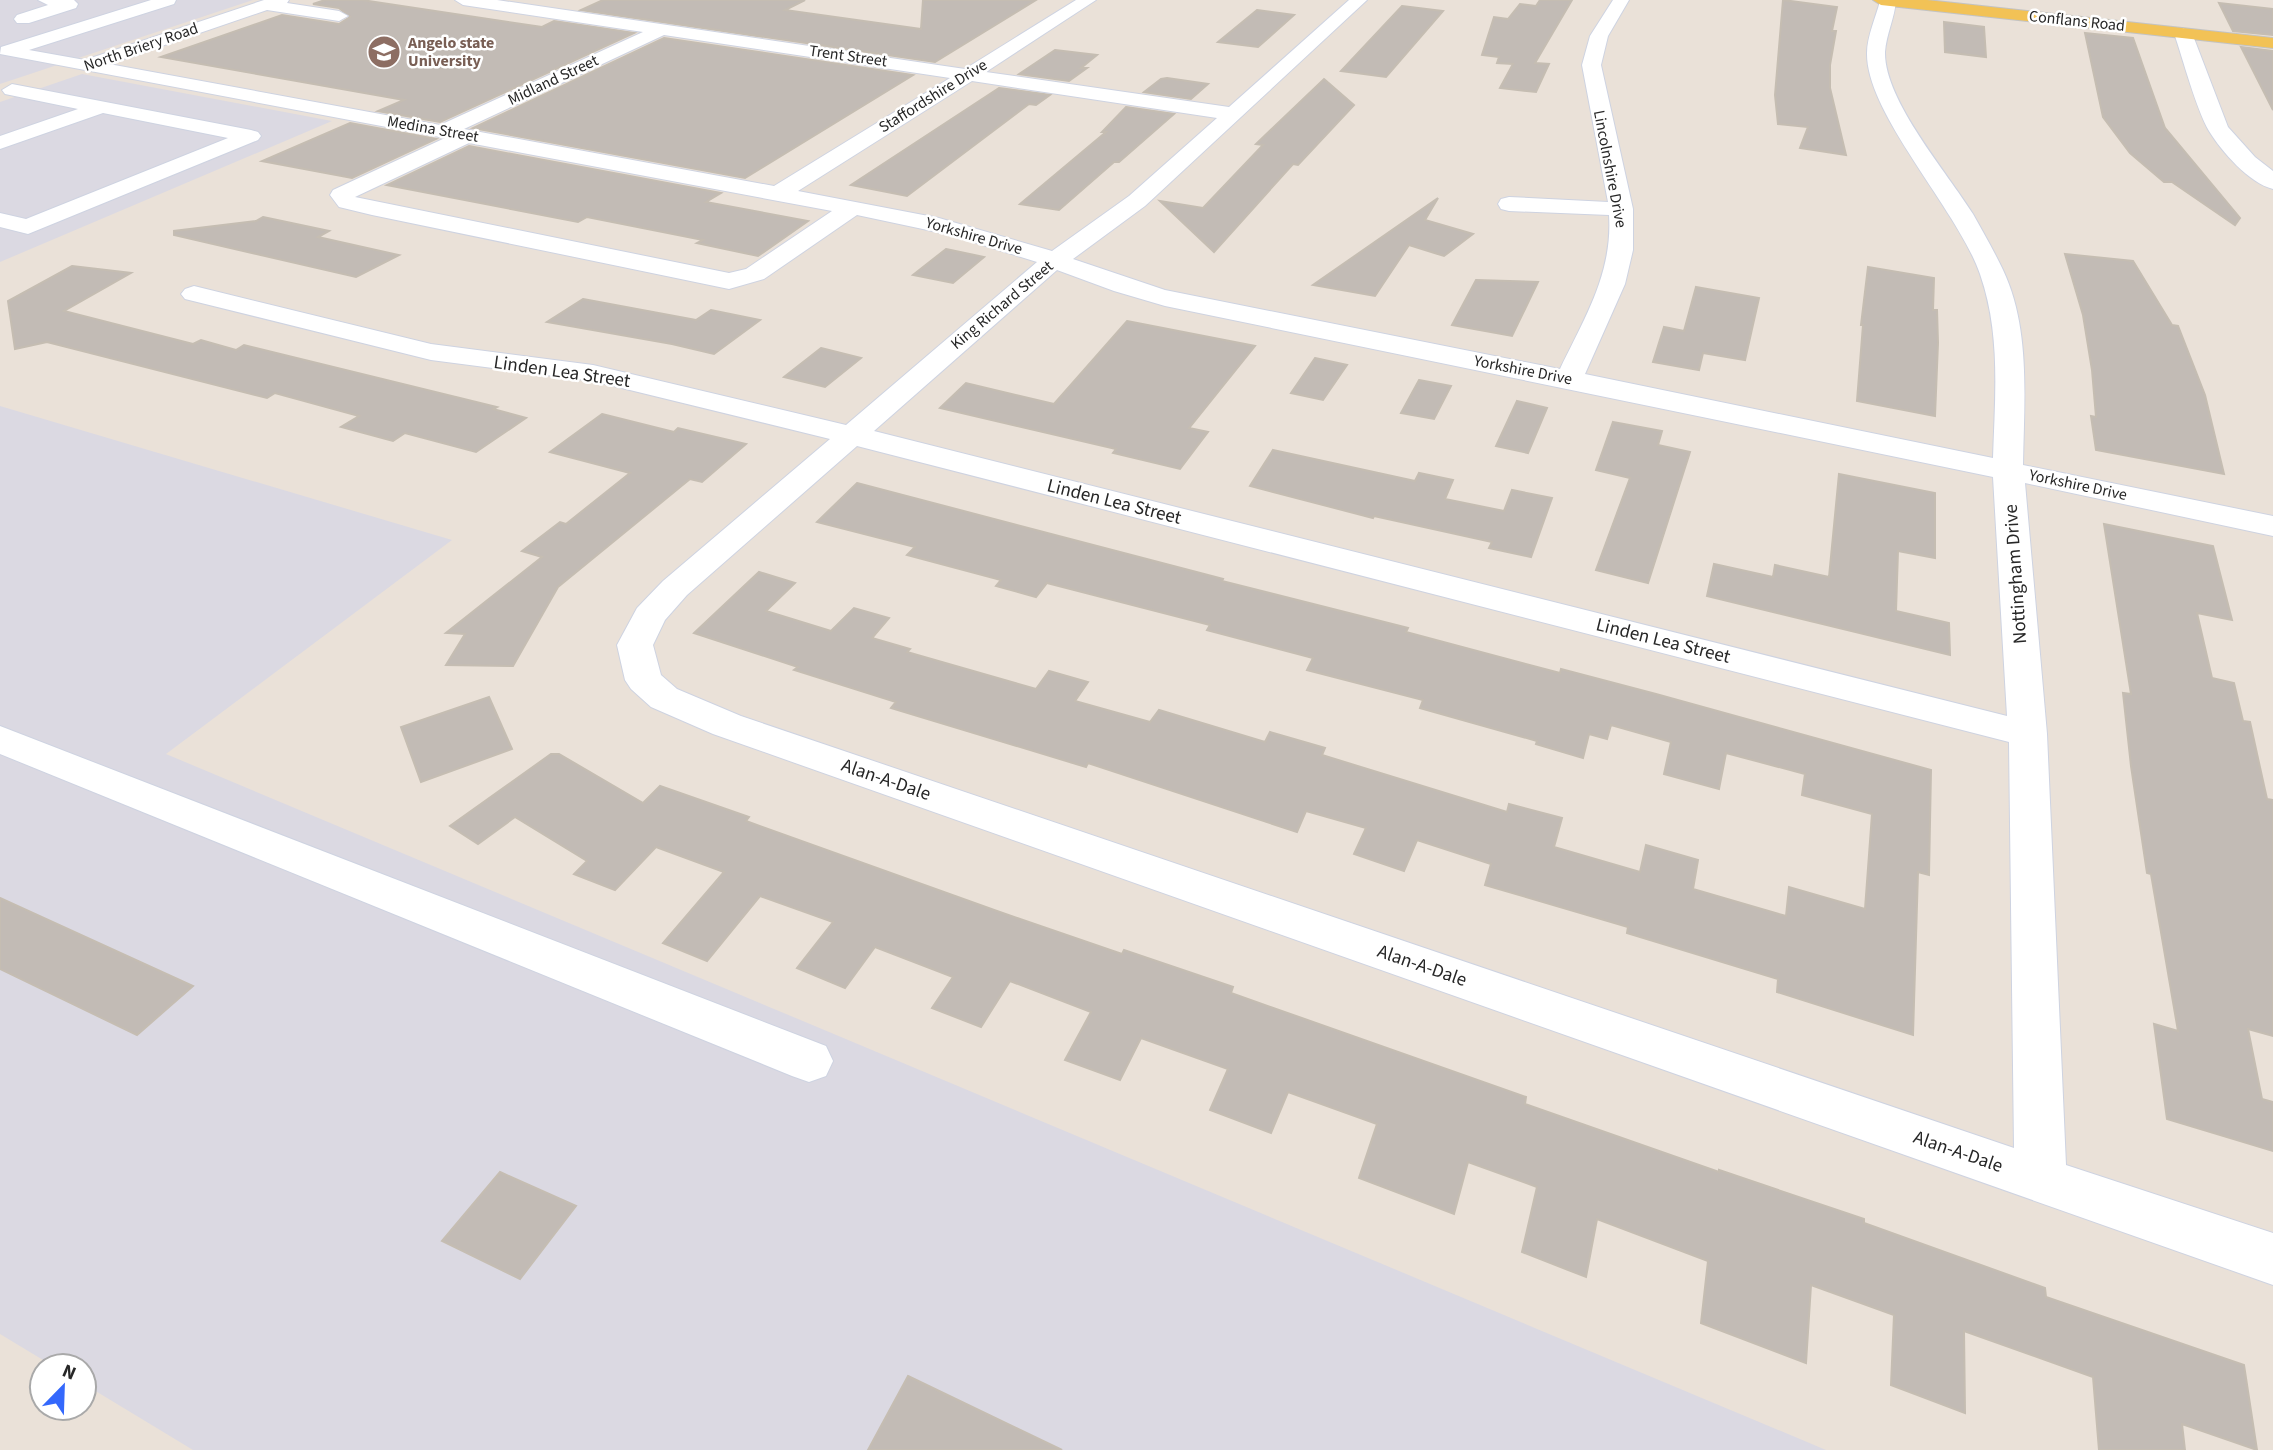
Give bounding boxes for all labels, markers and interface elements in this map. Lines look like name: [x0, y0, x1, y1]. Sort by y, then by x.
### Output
street label: Conflans Road: [2028, 5, 2126, 37]
street label: North Briery Road: [81, 17, 201, 77]
place label: Angelo state University: [407, 32, 494, 72]
school or university icon: Angelo state University: [365, 33, 403, 71]
street label: Trent Street: [808, 40, 889, 72]
street label: Midland Street: [504, 49, 602, 111]
street label: Staffordshire Drive: [875, 54, 991, 138]
street label: Lincolnshire Drive: [1588, 108, 1632, 230]
street label: Medina Street: [386, 110, 481, 148]
street label: Yorkshire Drive: [922, 211, 1025, 260]
street label: King Richard Street: [946, 255, 1058, 355]
street label: Linden Lea Street: [492, 349, 633, 395]
street label: Yorkshire Drive: [1471, 350, 1574, 390]
street label: Yorkshire Drive: [2026, 464, 2129, 506]
street label: Linden Lea Street: [1044, 472, 1185, 532]
street label: Nottingham Drive: [1998, 503, 2034, 645]
street label: Linden Lea Street: [1593, 611, 1734, 671]
street label: Alan-A-Dale: [838, 752, 934, 808]
street label: Alan-A-Dale: [1374, 938, 1470, 994]
street label: Alan-A-Dale: [1910, 1124, 2006, 1180]
north arrow: [28, 1352, 98, 1422]
text: N: [58, 1358, 80, 1388]

